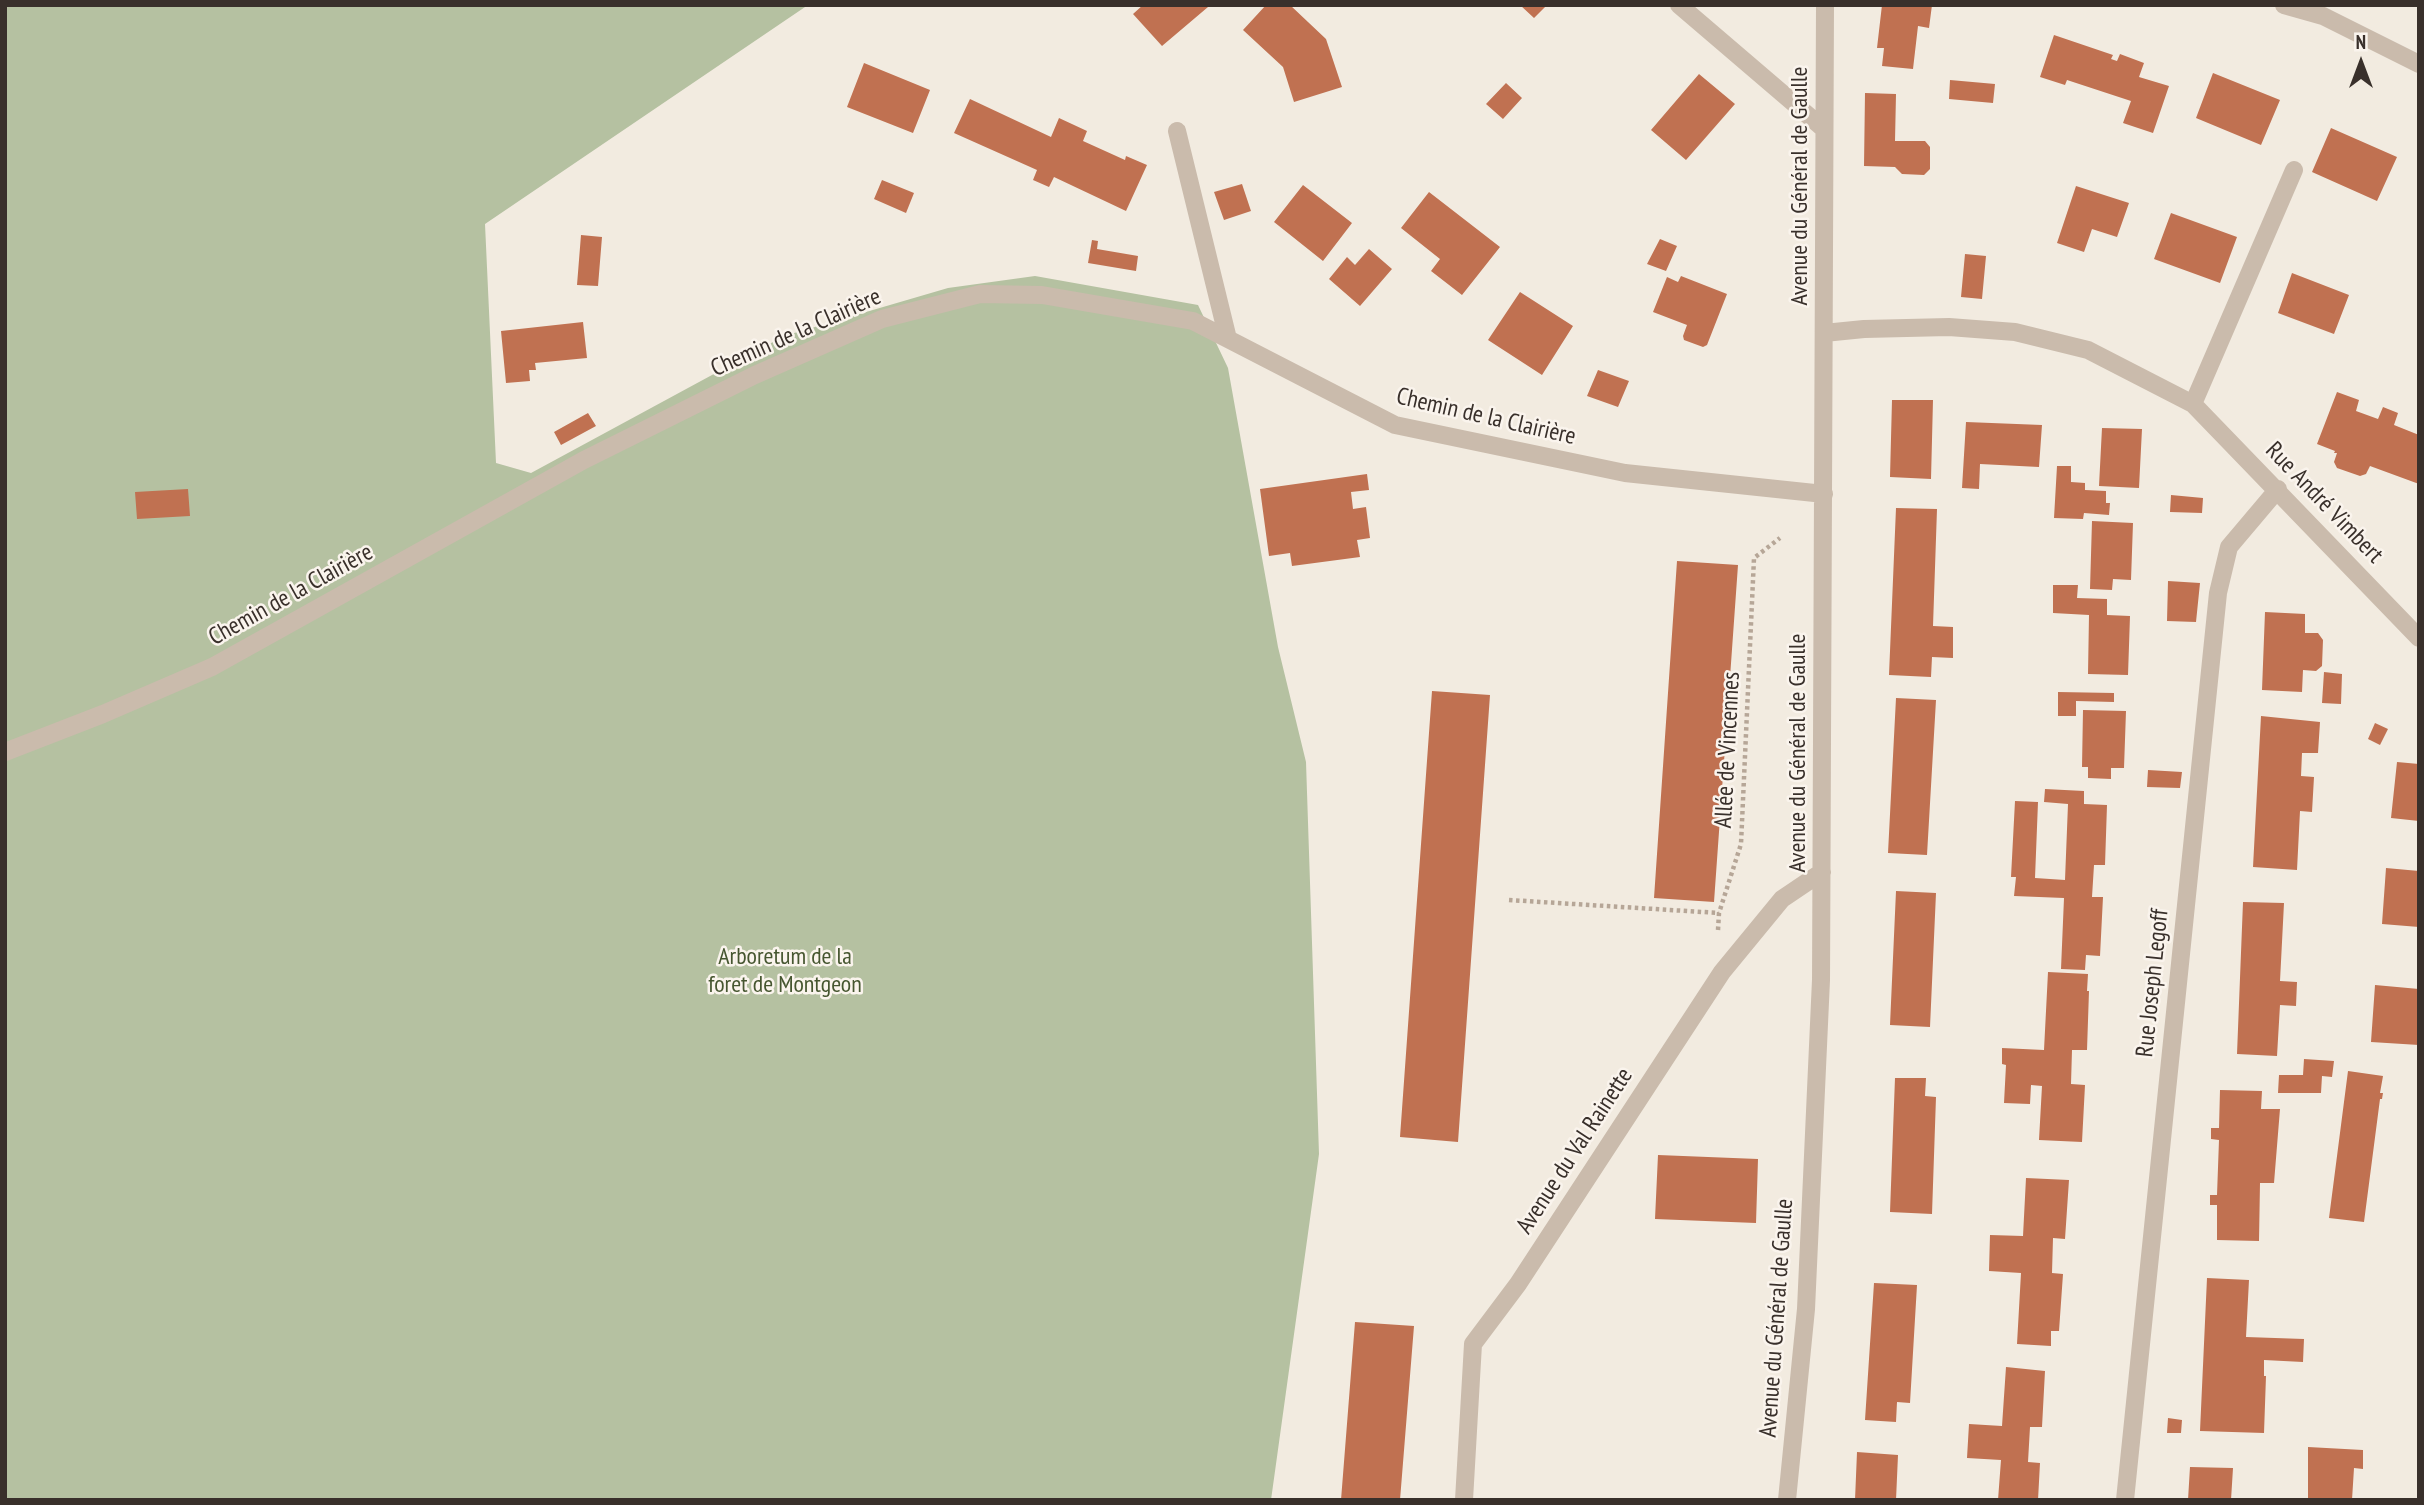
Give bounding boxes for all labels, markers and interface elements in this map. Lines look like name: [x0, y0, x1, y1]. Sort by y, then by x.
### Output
north arrow: [2326, 28, 2396, 98]
text: N: [2356, 30, 2366, 54]
street label: Avenue du Général de Gaulle: [1786, 66, 1814, 306]
street label: Chemin de la Clairière: [706, 283, 886, 383]
street label: Chemin de la Clairière: [1394, 382, 1578, 452]
street label: Rue André Vimbert: [2259, 437, 2389, 569]
street label: Chemin de la Clairière: [204, 538, 378, 652]
street label: Avenue du Général de Gaulle: [1784, 633, 1812, 873]
street label: Allée de Vincennes: [1710, 671, 1746, 829]
street label: Rue Joseph Legoff: [2131, 908, 2175, 1058]
park label: Arboretum de la foret de Montgeon: [708, 943, 862, 999]
street label: Avenue du Val Rainette: [1511, 1063, 1639, 1239]
street label: Avenue du Général de Gaulle: [1754, 1198, 1800, 1438]

